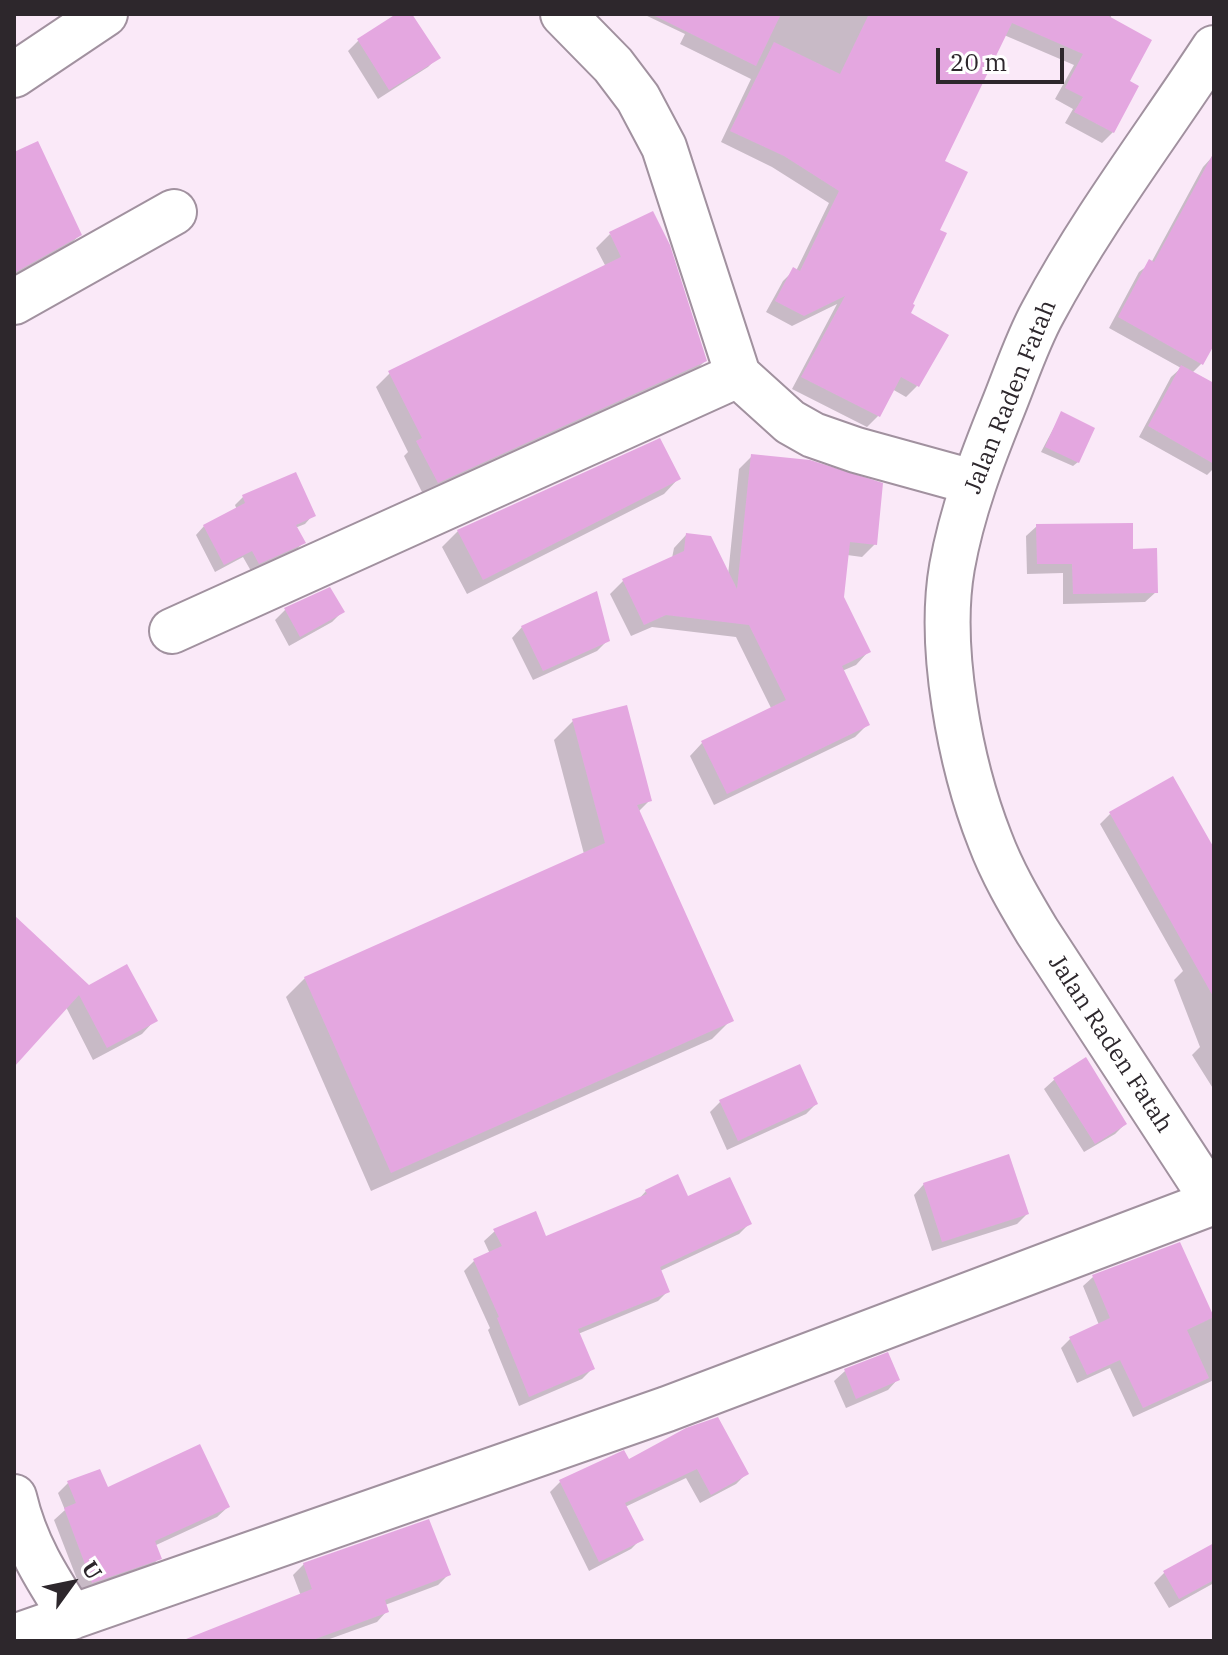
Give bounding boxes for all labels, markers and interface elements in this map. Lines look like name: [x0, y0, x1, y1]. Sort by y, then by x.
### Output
scale bar: [940, 32, 1068, 82]
text: 20 m: [950, 46, 1007, 78]
street label: Jalan Raden Fatah: [959, 296, 1063, 498]
street label: Jalan Raden Fatah: [1042, 950, 1178, 1138]
north arrow: [32, 1543, 112, 1623]
text: U: [76, 1555, 109, 1585]

